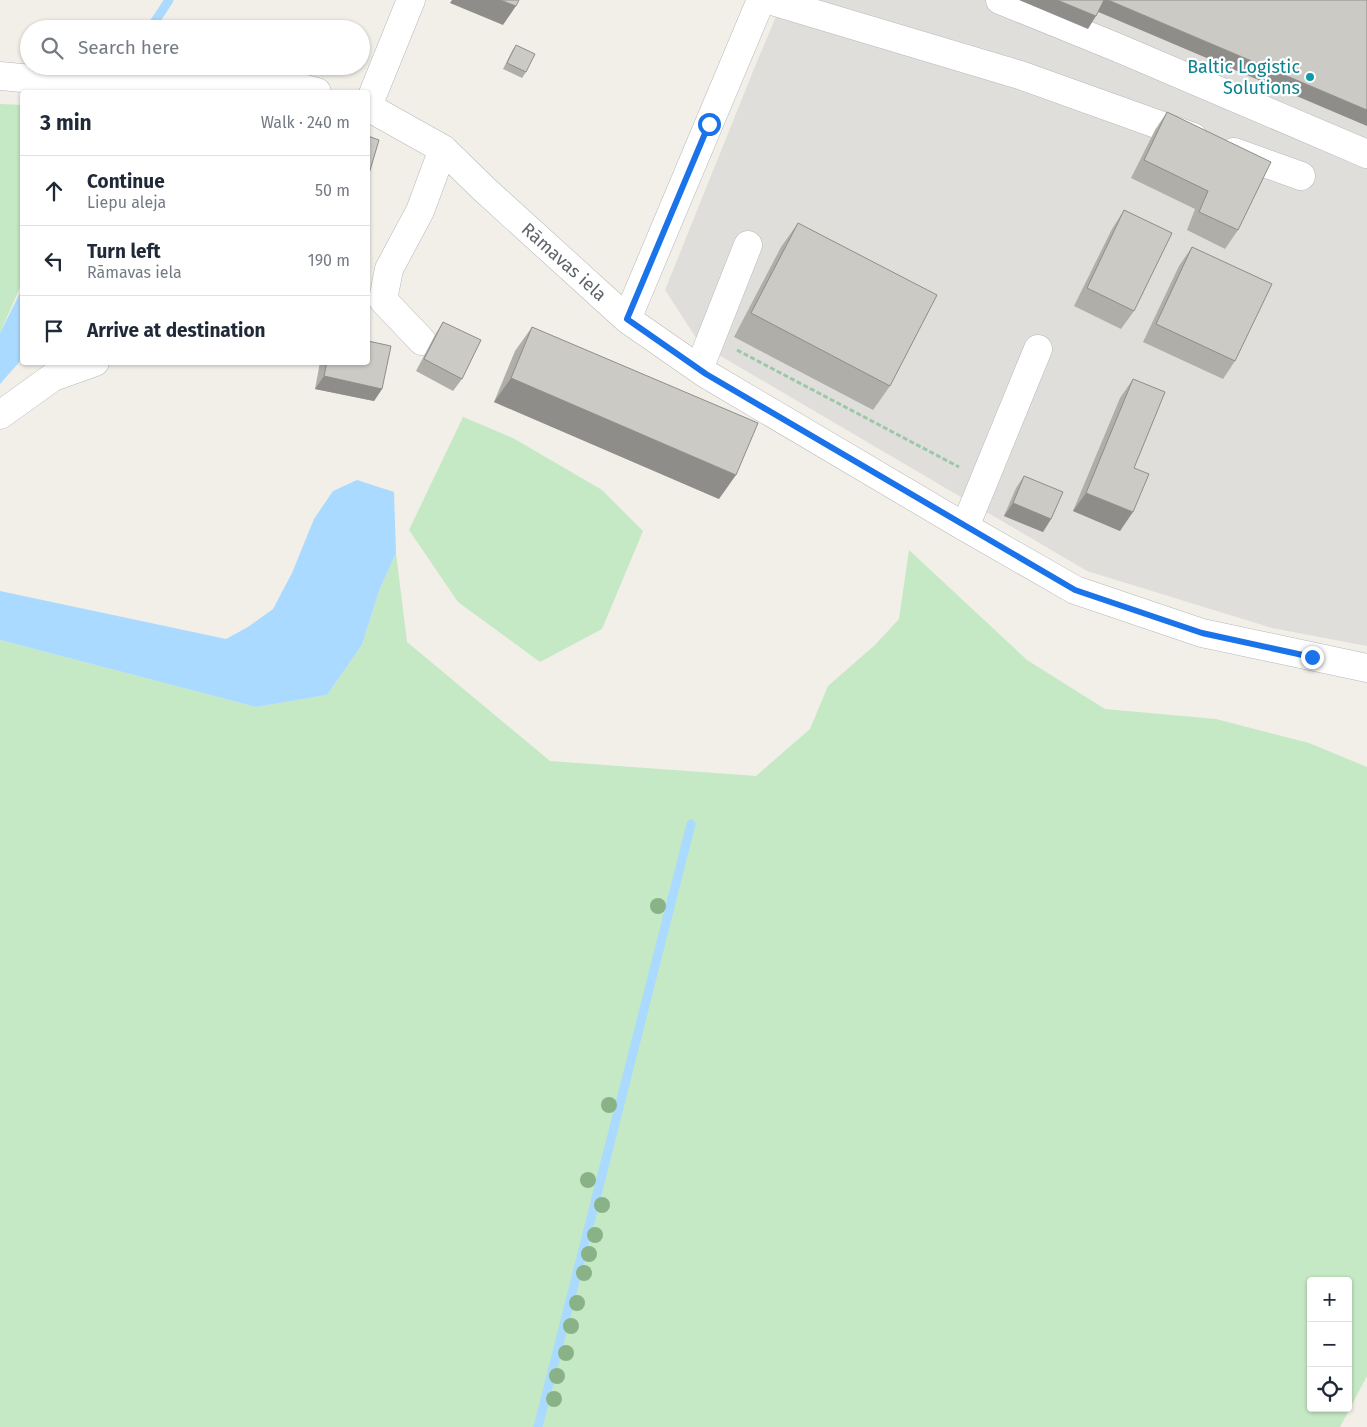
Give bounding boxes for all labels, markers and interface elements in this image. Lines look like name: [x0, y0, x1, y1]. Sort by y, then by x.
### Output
search box: [20, 20, 370, 75]
icon: search: [38, 34, 66, 62]
text: Search here: [78, 36, 179, 59]
place label: Baltic Logistic Solutions: [1187, 56, 1300, 99]
marker: Baltic Logistic Solutions: [1304, 71, 1316, 83]
text: 3 min: [40, 110, 92, 136]
text: Walk · 240 m: [261, 113, 350, 132]
route start: [698, 113, 721, 136]
text: Continue: [87, 170, 165, 193]
icon: ahead: [40, 177, 68, 205]
text: 50 m: [315, 181, 350, 200]
text: Liepu aleja: [87, 193, 166, 212]
street label: Rāmavas iela: [517, 218, 611, 306]
text: Turn left: [87, 240, 161, 263]
icon: left: [40, 247, 68, 275]
text: 190 m: [308, 251, 350, 270]
text: Rāmavas iela: [87, 263, 182, 282]
icon: arrive: [40, 317, 68, 345]
text: Arrive at destination: [87, 319, 266, 342]
route end: [1301, 646, 1324, 669]
map controls: [1307, 1277, 1352, 1412]
button: +: [1307, 1277, 1352, 1322]
button: −: [1307, 1322, 1352, 1367]
button: locate: [1307, 1367, 1352, 1412]

